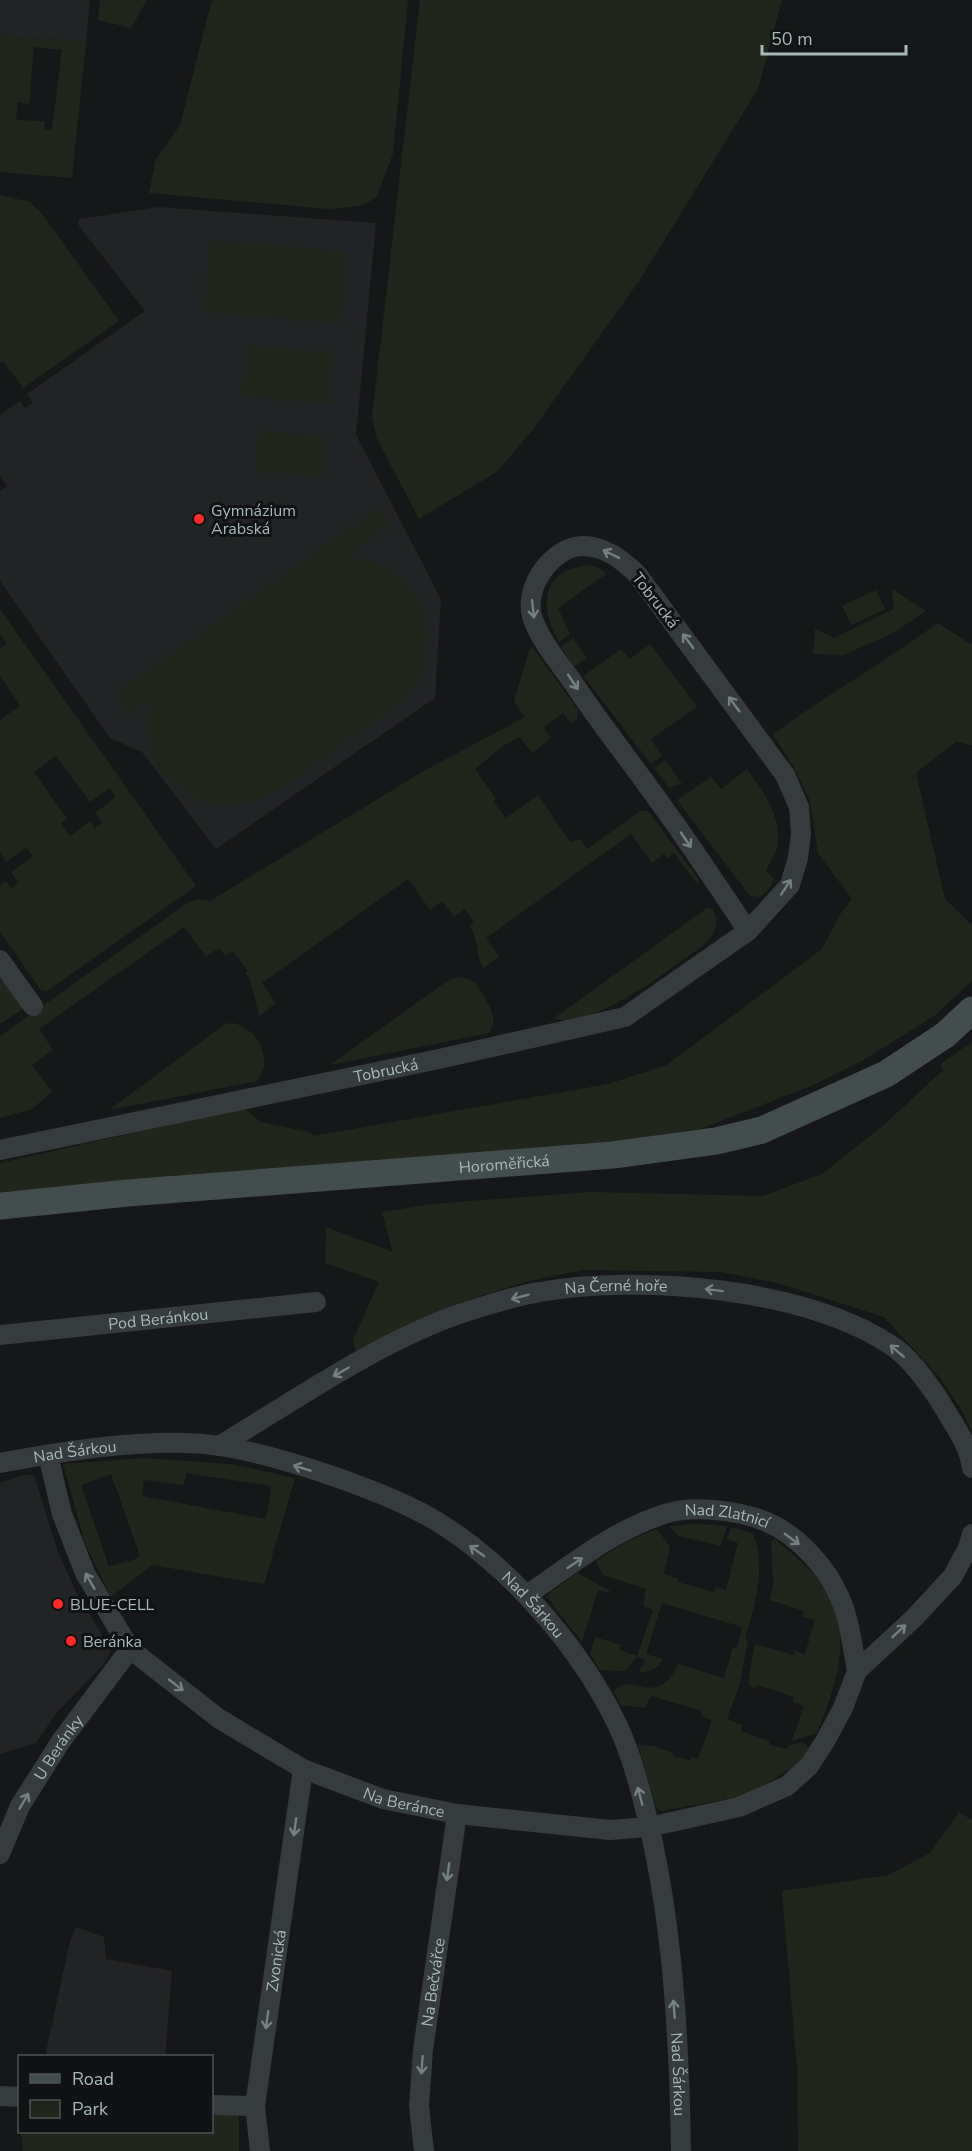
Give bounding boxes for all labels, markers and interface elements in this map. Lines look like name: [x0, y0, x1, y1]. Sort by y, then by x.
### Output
scale bar: [762, 18, 906, 56]
text: 50 m: [771, 27, 813, 51]
place label: Gymnázium Arabská: [211, 500, 296, 540]
marker: Gymnázium Arabská: [192, 512, 206, 526]
one-way arrow: [602, 548, 620, 560]
street label: Tobrucká: [626, 568, 684, 633]
one-way arrow: [528, 599, 539, 618]
one-way arrow: [681, 634, 694, 650]
one-way arrow: [567, 673, 579, 689]
one-way arrow: [728, 697, 740, 713]
one-way arrow: [680, 832, 692, 848]
one-way arrow: [780, 878, 793, 895]
street label: Tobrucká: [352, 1054, 420, 1088]
street label: Horoměřická: [458, 1150, 551, 1179]
street label: Na Černé hoře: [564, 1275, 668, 1300]
one-way arrow: [705, 1284, 725, 1295]
one-way arrow: [511, 1291, 530, 1303]
street label: Pod Beránkou: [107, 1303, 209, 1336]
one-way arrow: [889, 1344, 904, 1358]
one-way arrow: [333, 1366, 350, 1378]
street label: Nad Šárkou: [32, 1436, 118, 1469]
one-way arrow: [293, 1461, 312, 1472]
street label: Nad Zlatnicí: [684, 1499, 774, 1534]
one-way arrow: [783, 1533, 799, 1545]
one-way arrow: [470, 1545, 486, 1557]
one-way arrow: [567, 1557, 583, 1569]
street label: Nad Šárkou: [497, 1567, 569, 1643]
one-way arrow: [83, 1573, 95, 1590]
place label: BLUE-CELL: [70, 1594, 155, 1616]
marker: BLUE-CELL: [51, 1597, 65, 1611]
one-way arrow: [892, 1624, 907, 1639]
place label: Beránka: [83, 1631, 142, 1653]
marker: Beránka: [64, 1634, 78, 1648]
one-way arrow: [168, 1679, 184, 1692]
street label: U Beránky: [29, 1710, 89, 1785]
street label: Na Beránce: [360, 1783, 446, 1823]
one-way arrow: [634, 1787, 646, 1806]
one-way arrow: [18, 1793, 30, 1810]
one-way arrow: [289, 1817, 300, 1837]
one-way arrow: [443, 1862, 454, 1882]
street label: Zvonická: [261, 1928, 292, 1993]
street label: Na Bečvářce: [417, 1937, 451, 2028]
one-way arrow: [668, 1999, 679, 2019]
one-way arrow: [261, 2010, 272, 2030]
street label: Nad Šárkou: [665, 2032, 690, 2116]
legend: [18, 2055, 213, 2133]
one-way arrow: [416, 2055, 427, 2075]
text: Road: [72, 2067, 114, 2091]
text: Park: [72, 2097, 109, 2121]

